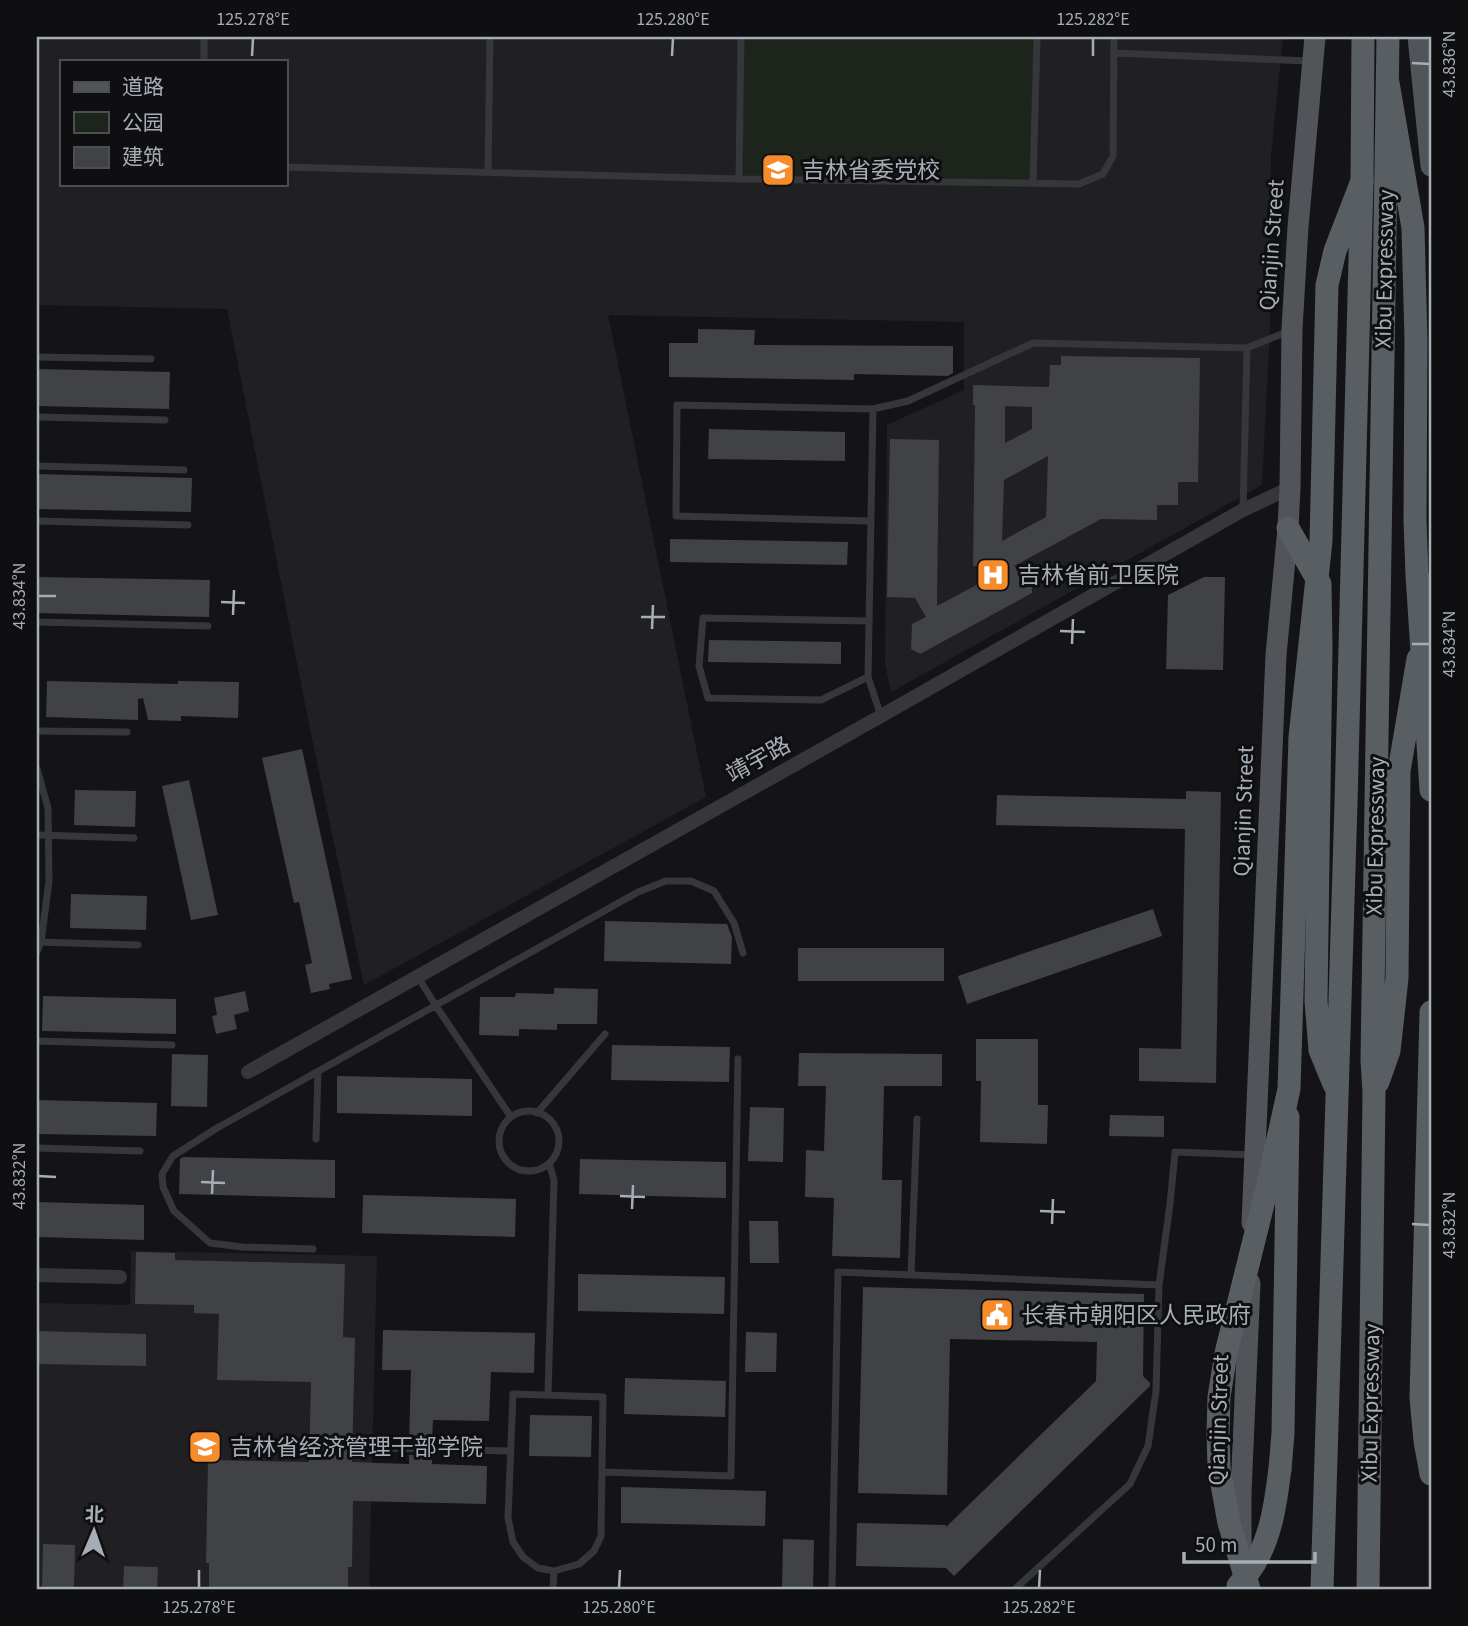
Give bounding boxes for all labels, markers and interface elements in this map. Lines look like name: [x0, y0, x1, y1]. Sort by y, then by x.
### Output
text: 125.278°E: [216, 7, 290, 32]
text: 125.280°E: [636, 7, 710, 32]
text: 125.282°E: [1056, 7, 1130, 32]
text: 43.836°N: [1437, 31, 1462, 97]
legend: [60, 60, 287, 186]
text: 道路: [122, 72, 164, 102]
text: 公园: [122, 108, 164, 138]
text: 建筑: [122, 142, 164, 172]
school or university icon: 吉林省委党校: [759, 151, 797, 189]
place label: 吉林省委党校: [802, 154, 940, 187]
street label: Qianjin Street: [1250, 178, 1293, 312]
street label: Xibu Expressway: [1367, 189, 1402, 349]
hospital icon: 吉林省前卫医院: [974, 556, 1012, 594]
place label: 吉林省前卫医院: [1018, 559, 1179, 592]
text: 43.834°N: [7, 563, 32, 629]
text: 43.834°N: [1437, 611, 1462, 677]
street label: 靖宇路: [720, 728, 796, 791]
street label: Qianjin Street: [1225, 745, 1262, 877]
street label: Xibu Expressway: [1358, 756, 1393, 916]
text: 43.832°N: [7, 1143, 32, 1209]
text: 43.832°N: [1437, 1192, 1462, 1258]
public building icon: 长春市朝阳区人民政府: [978, 1296, 1016, 1334]
place label: 长春市朝阳区人民政府: [1021, 1299, 1251, 1332]
street label: Xibu Expressway: [1353, 1323, 1388, 1483]
street label: Qianjin Street: [1200, 1354, 1237, 1486]
school or university icon: 吉林省经济管理干部学院: [186, 1428, 224, 1466]
place label: 吉林省经济管理干部学院: [230, 1431, 483, 1464]
north arrow: [60, 1496, 130, 1566]
text: 北: [85, 1502, 105, 1529]
scale bar: [1184, 1521, 1316, 1565]
text: 50 m: [1195, 1530, 1237, 1560]
text: 125.278°E: [162, 1595, 236, 1620]
text: 125.280°E: [582, 1595, 656, 1620]
text: 125.282°E: [1002, 1595, 1076, 1620]

